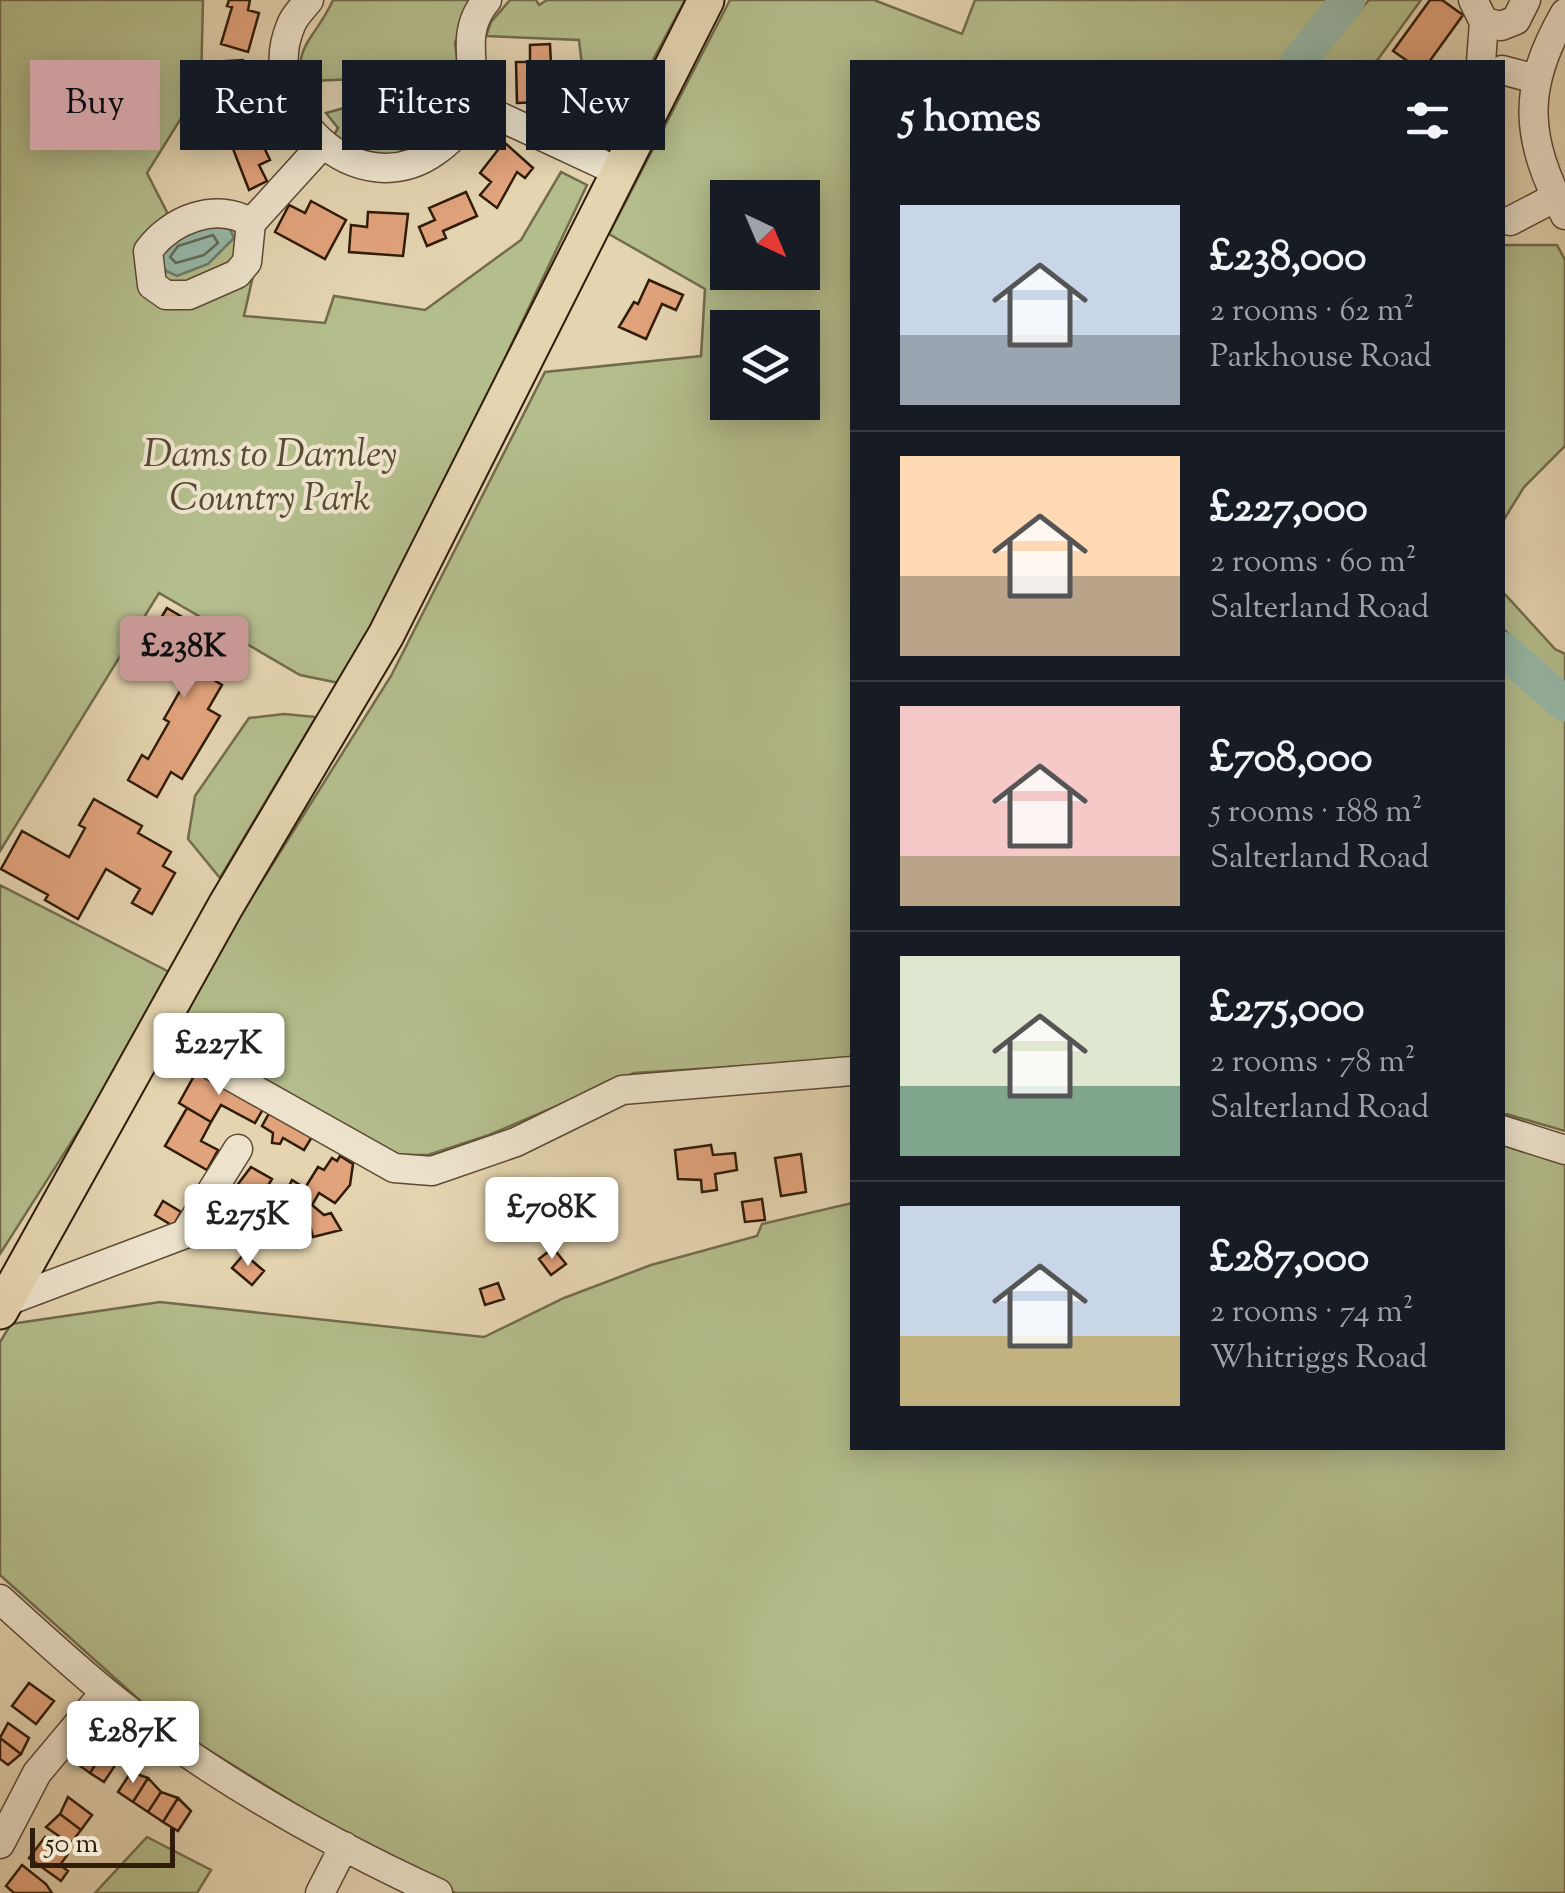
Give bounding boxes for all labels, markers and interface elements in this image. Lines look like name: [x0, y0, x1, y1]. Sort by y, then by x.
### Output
chip: Buy: [30, 60, 160, 150]
chip: Rent: [180, 60, 322, 150]
chip: Filters: [342, 60, 506, 150]
chip: New: [526, 60, 665, 150]
text: 5 homes: [900, 90, 1041, 150]
icon: filters: [1400, 93, 1455, 148]
north arrow: [710, 180, 820, 290]
map controls: [710, 180, 820, 420]
text: £238,000: [1210, 229, 1367, 289]
icon: home: [980, 245, 1100, 365]
text: 2 rooms · 62 m²: [1210, 289, 1414, 335]
button: layers: [710, 310, 820, 420]
text: Parkhouse Road: [1210, 335, 1432, 381]
park label: Dams to Darnley Country Park: [143, 430, 397, 528]
text: £227,000: [1210, 480, 1368, 540]
icon: home: [980, 496, 1100, 616]
text: 2 rooms · 60 m²: [1210, 540, 1416, 586]
text: Salterland Road: [1210, 586, 1429, 632]
pin: £238K: [114, 616, 254, 701]
text: £238K: [142, 625, 226, 671]
text: £708,000: [1210, 730, 1372, 790]
icon: home: [980, 746, 1100, 866]
text: 5 rooms · 188 m²: [1210, 790, 1422, 836]
text: Salterland Road: [1210, 836, 1429, 882]
text: £275,000: [1210, 980, 1364, 1040]
icon: home: [980, 996, 1100, 1116]
pin: £227K: [149, 1013, 289, 1098]
text: £227K: [176, 1022, 262, 1068]
text: 2 rooms · 78 m²: [1210, 1040, 1416, 1086]
text: Salterland Road: [1210, 1086, 1429, 1132]
pin: £708K: [482, 1177, 622, 1262]
pin: £275K: [178, 1184, 318, 1269]
text: £708K: [507, 1186, 597, 1232]
text: £275K: [207, 1193, 289, 1239]
text: £287,000: [1210, 1230, 1369, 1290]
icon: home: [980, 1246, 1100, 1366]
text: 2 rooms · 74 m²: [1210, 1290, 1414, 1336]
text: Whitriggs Road: [1210, 1336, 1428, 1382]
pin: £287K: [63, 1701, 203, 1786]
text: £287K: [89, 1710, 177, 1756]
scale bar: [30, 1823, 175, 1868]
text: 50 m: [45, 1825, 99, 1865]

